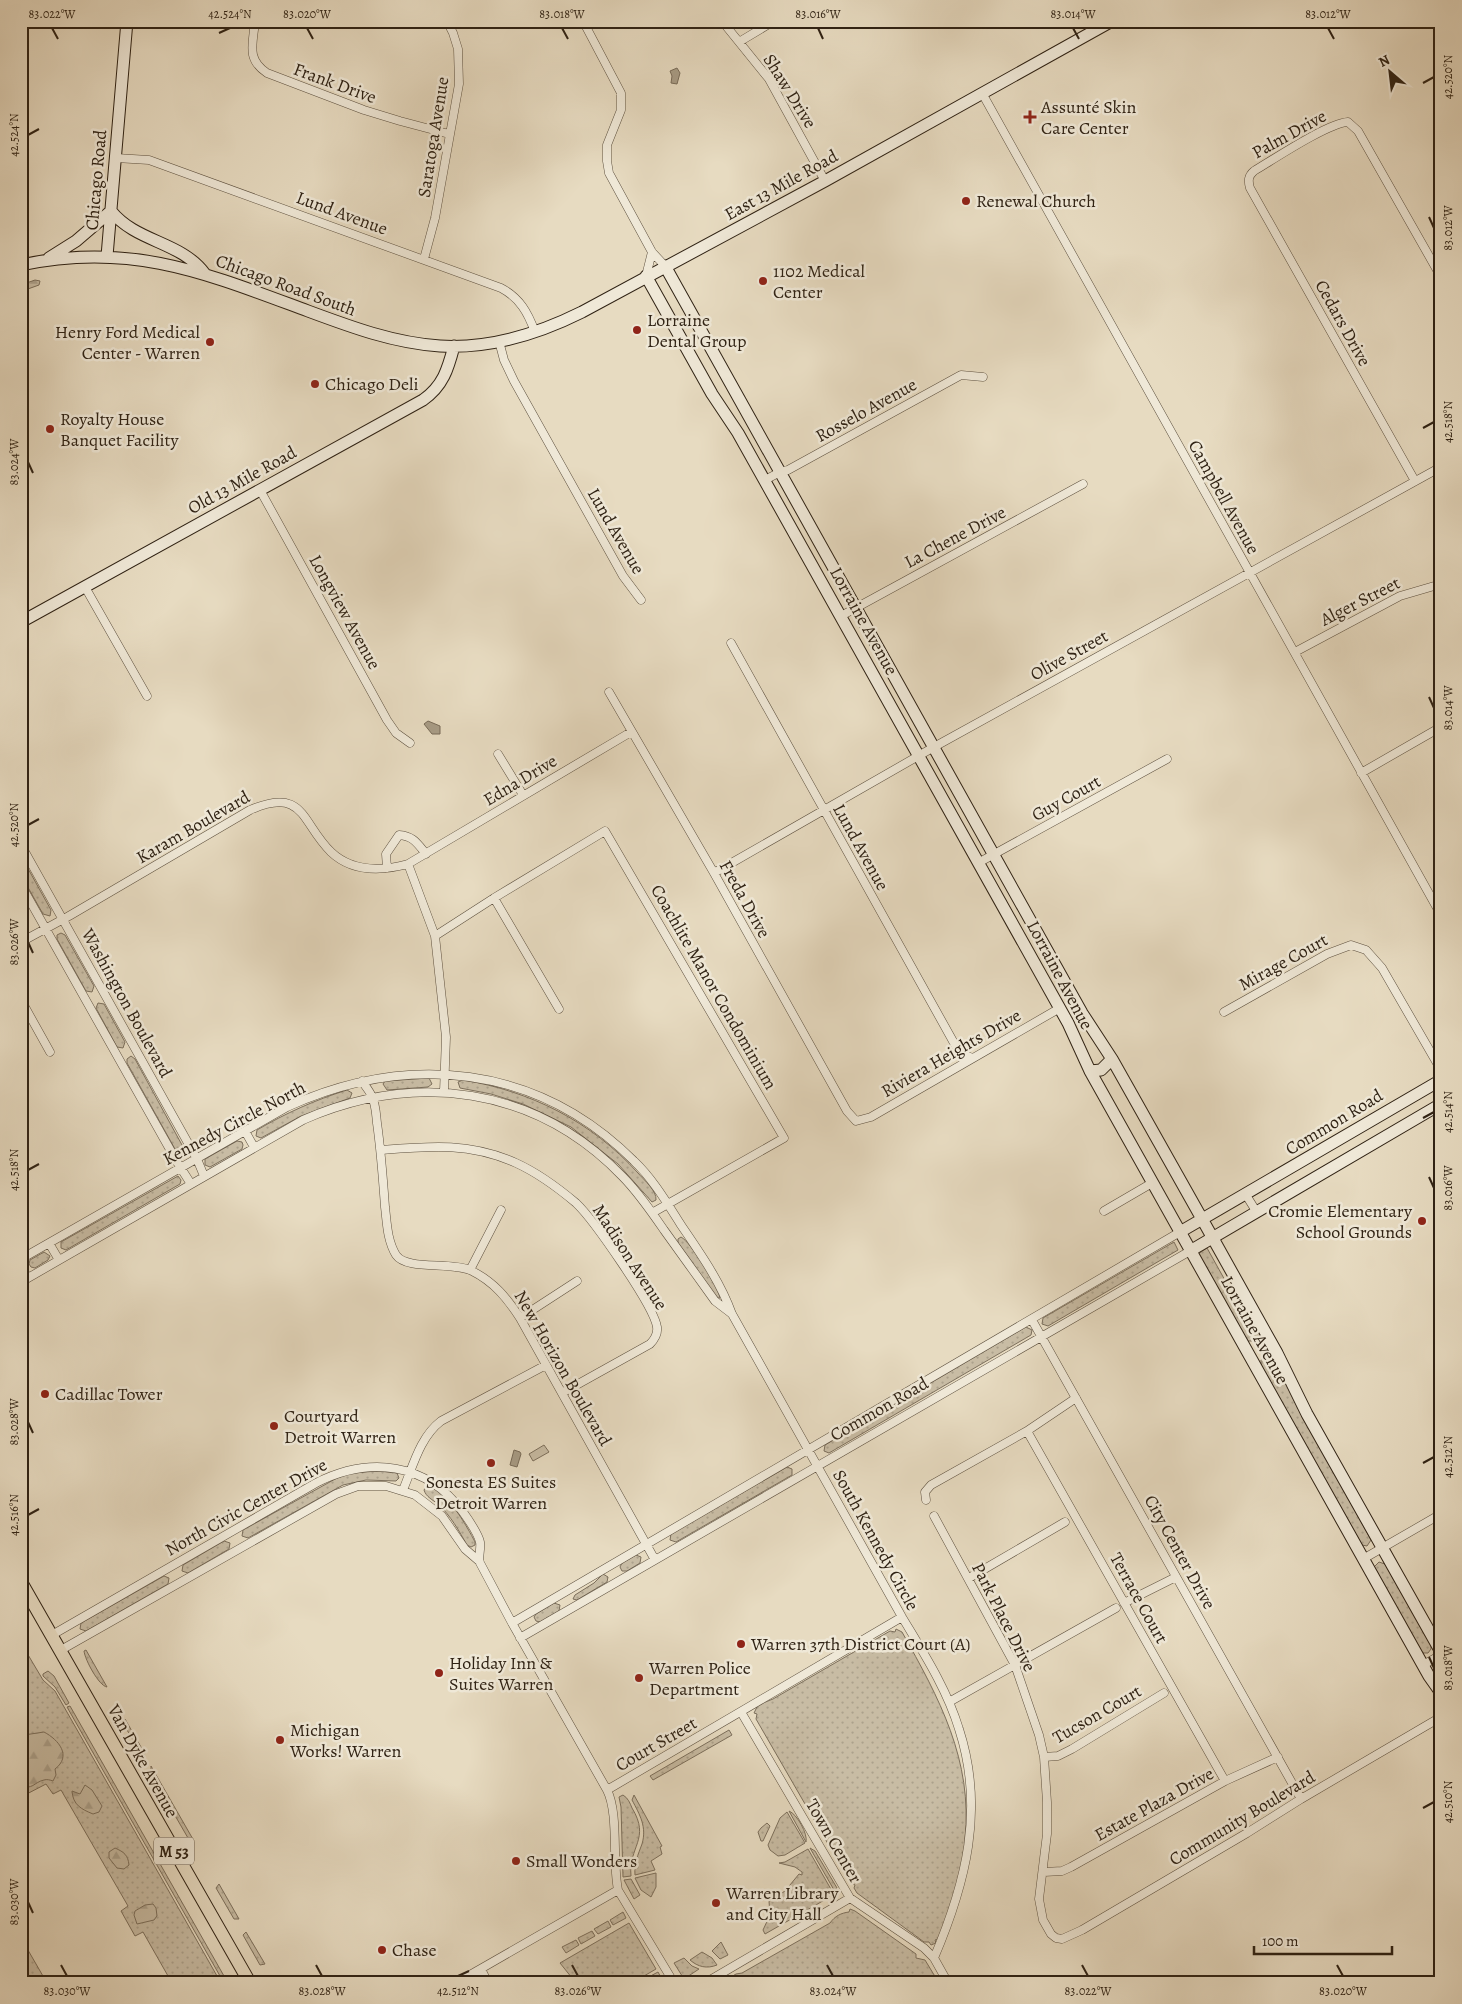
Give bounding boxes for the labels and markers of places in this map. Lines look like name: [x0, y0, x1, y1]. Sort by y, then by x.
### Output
place label: Assunté Skin Care Center: [1040, 95, 1137, 140]
marker: Assunté Skin Care Center: [1023, 110, 1037, 124]
place label: Renewal Church: [976, 189, 1096, 213]
marker: Renewal Church: [960, 195, 972, 207]
place label: 1102 Medical Center: [773, 259, 866, 304]
marker: 1102 Medical Center: [757, 275, 769, 287]
place label: Lorraine Dental Group: [647, 308, 746, 353]
place label: Henry Ford Medical Center - Warren: [55, 320, 201, 365]
marker: Lorraine Dental Group: [631, 324, 643, 336]
marker: Henry Ford Medical Center - Warren: [204, 336, 216, 348]
place label: Chicago Deli: [325, 372, 419, 396]
marker: Chicago Deli: [309, 378, 321, 390]
place label: Royalty House Banquet Facility: [60, 407, 180, 452]
marker: Royalty House Banquet Facility: [44, 423, 56, 435]
place label: Cromie Elementary School Grounds: [1268, 1199, 1413, 1244]
marker: Cromie Elementary School Grounds: [1416, 1215, 1428, 1227]
place label: Cadillac Tower: [55, 1382, 163, 1406]
marker: Cadillac Tower: [39, 1388, 51, 1400]
place label: Courtyard Detroit Warren: [284, 1404, 396, 1449]
marker: Courtyard Detroit Warren: [268, 1420, 280, 1432]
marker: Sonesta ES Suites Detroit Warren: [485, 1457, 497, 1469]
place label: Sonesta ES Suites Detroit Warren: [426, 1470, 556, 1515]
place label: Warren 37th District Court (A): [750, 1632, 970, 1656]
marker: Warren 37th District Court (A): [735, 1638, 747, 1650]
place label: Holiday Inn & Suites Warren: [449, 1651, 554, 1696]
place label: Warren Police Department: [648, 1656, 751, 1701]
marker: Holiday Inn & Suites Warren: [433, 1667, 445, 1679]
marker: Warren Police Department: [633, 1672, 645, 1684]
place label: Michigan Works! Warren: [289, 1718, 402, 1763]
marker: Michigan Works! Warren: [274, 1734, 286, 1746]
place label: Small Wonders: [526, 1849, 637, 1873]
marker: Small Wonders: [510, 1855, 522, 1867]
place label: Warren Library and City Hall: [725, 1881, 839, 1926]
marker: Warren Library and City Hall: [710, 1897, 722, 1909]
place label: Chase: [392, 1938, 437, 1962]
marker: Chase: [376, 1944, 388, 1956]

